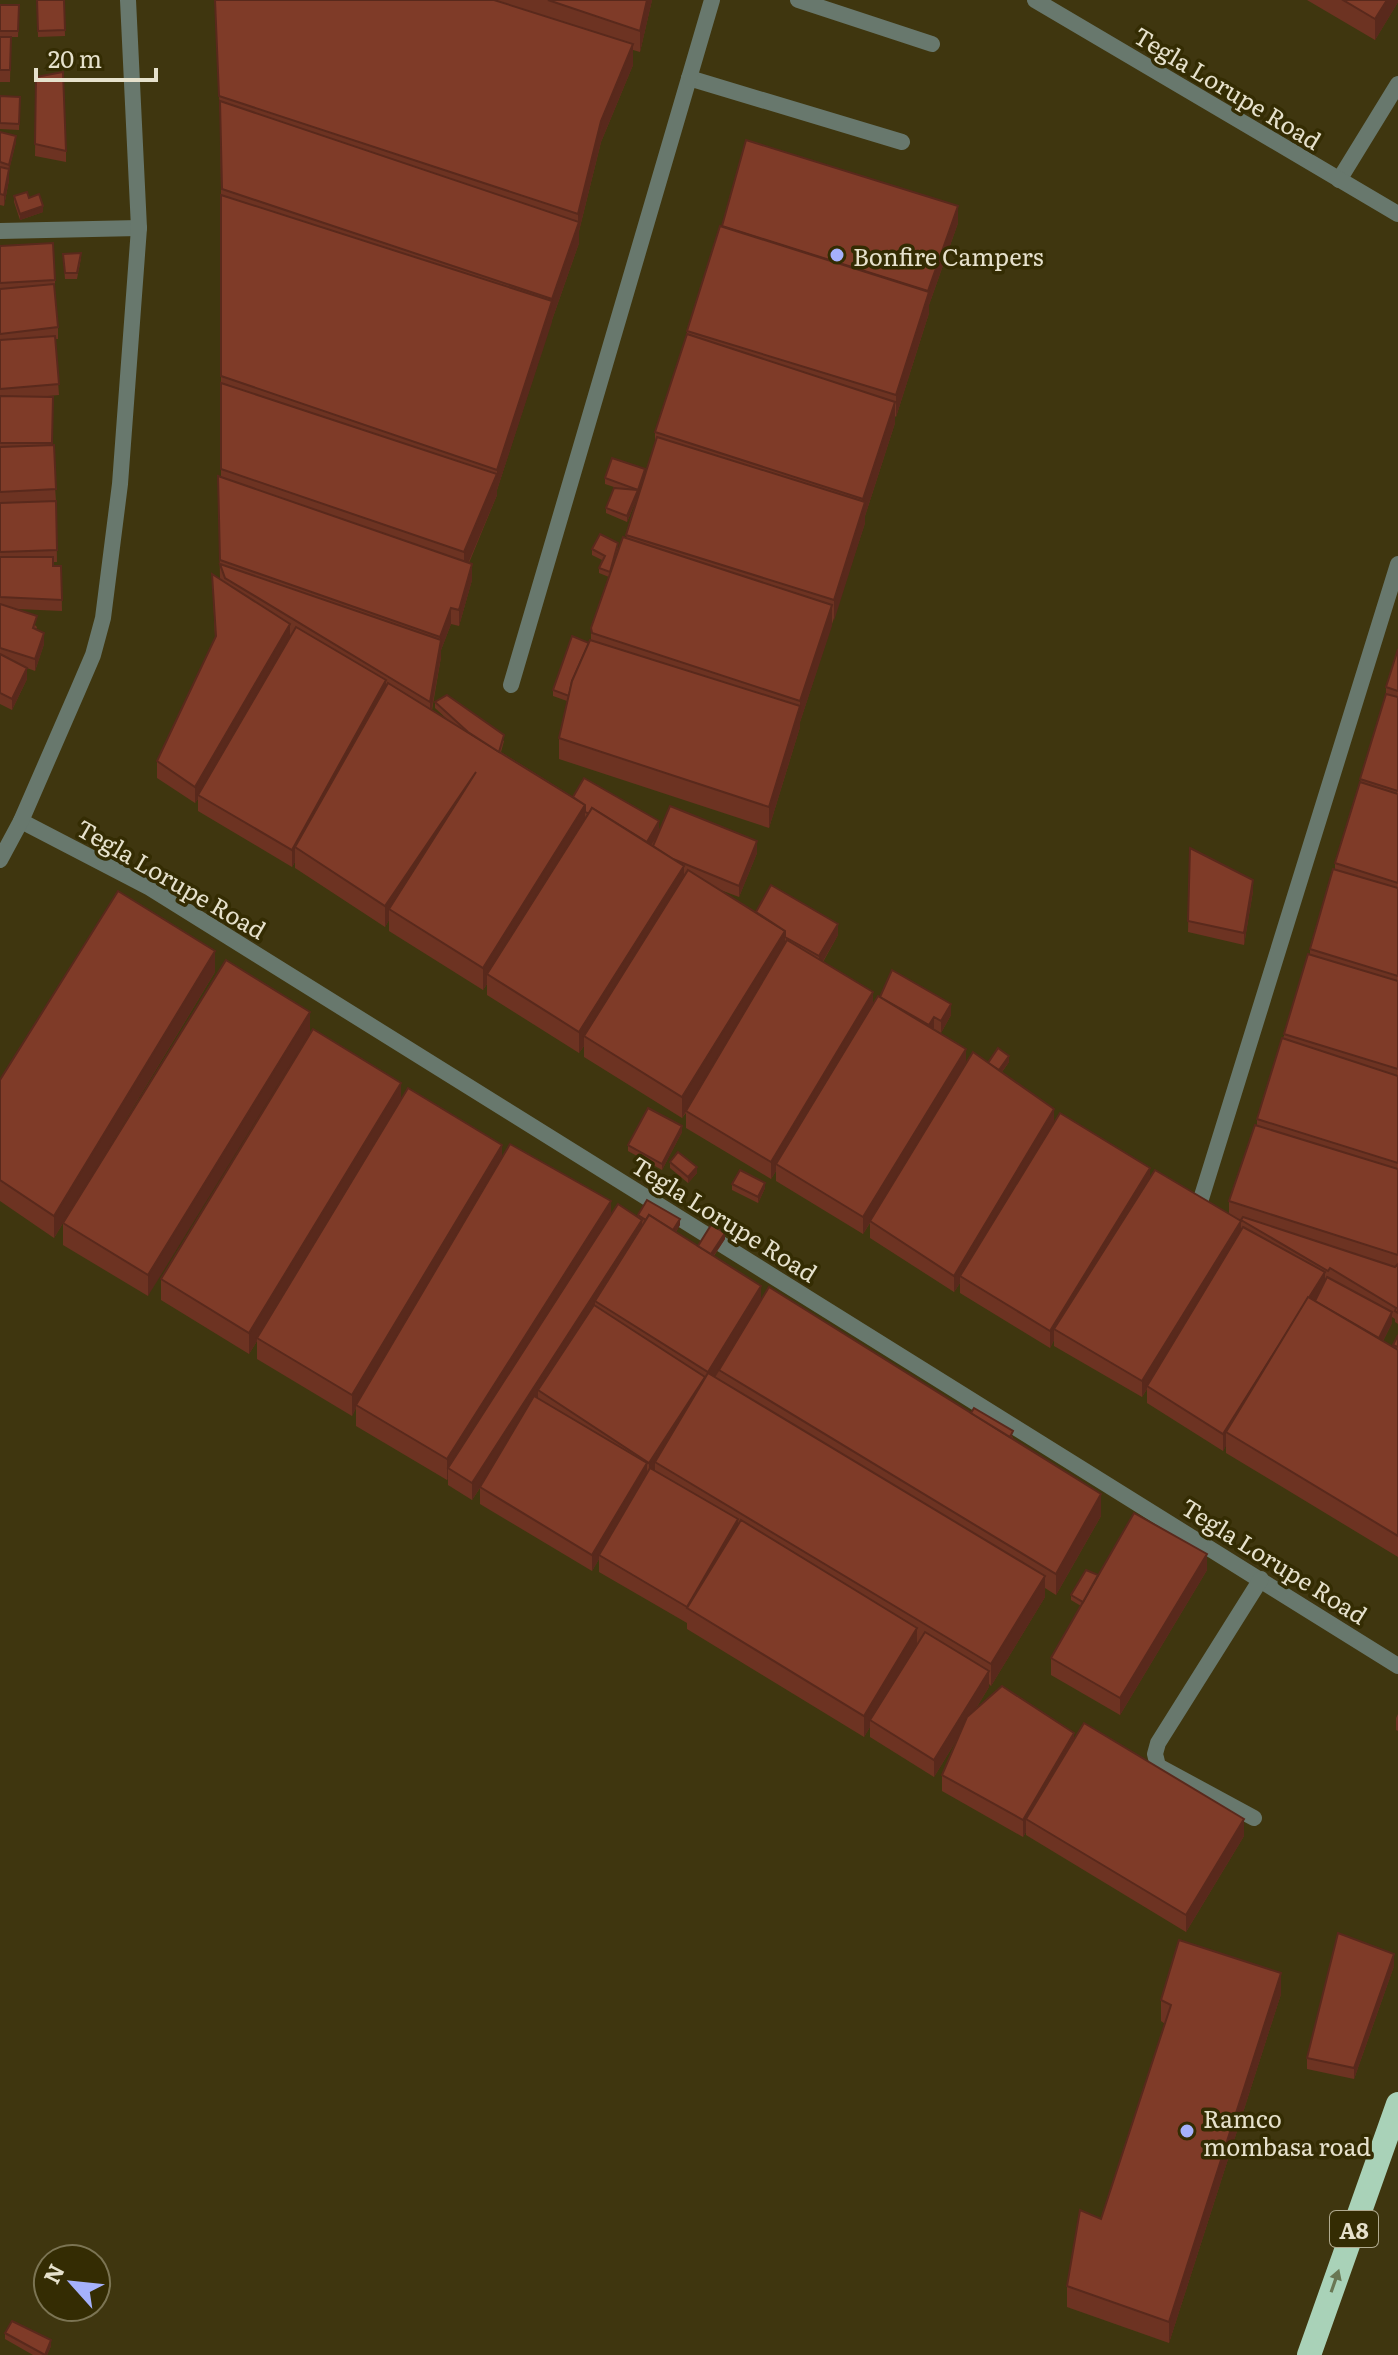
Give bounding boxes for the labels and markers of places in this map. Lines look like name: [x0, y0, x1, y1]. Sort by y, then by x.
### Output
place label: Bonfire Campers: [853, 238, 1044, 273]
marker: Bonfire Campers: [828, 246, 846, 264]
place label: Ramco mombasa road: [1203, 2100, 1371, 2163]
marker: Ramco mombasa road: [1178, 2122, 1196, 2140]

